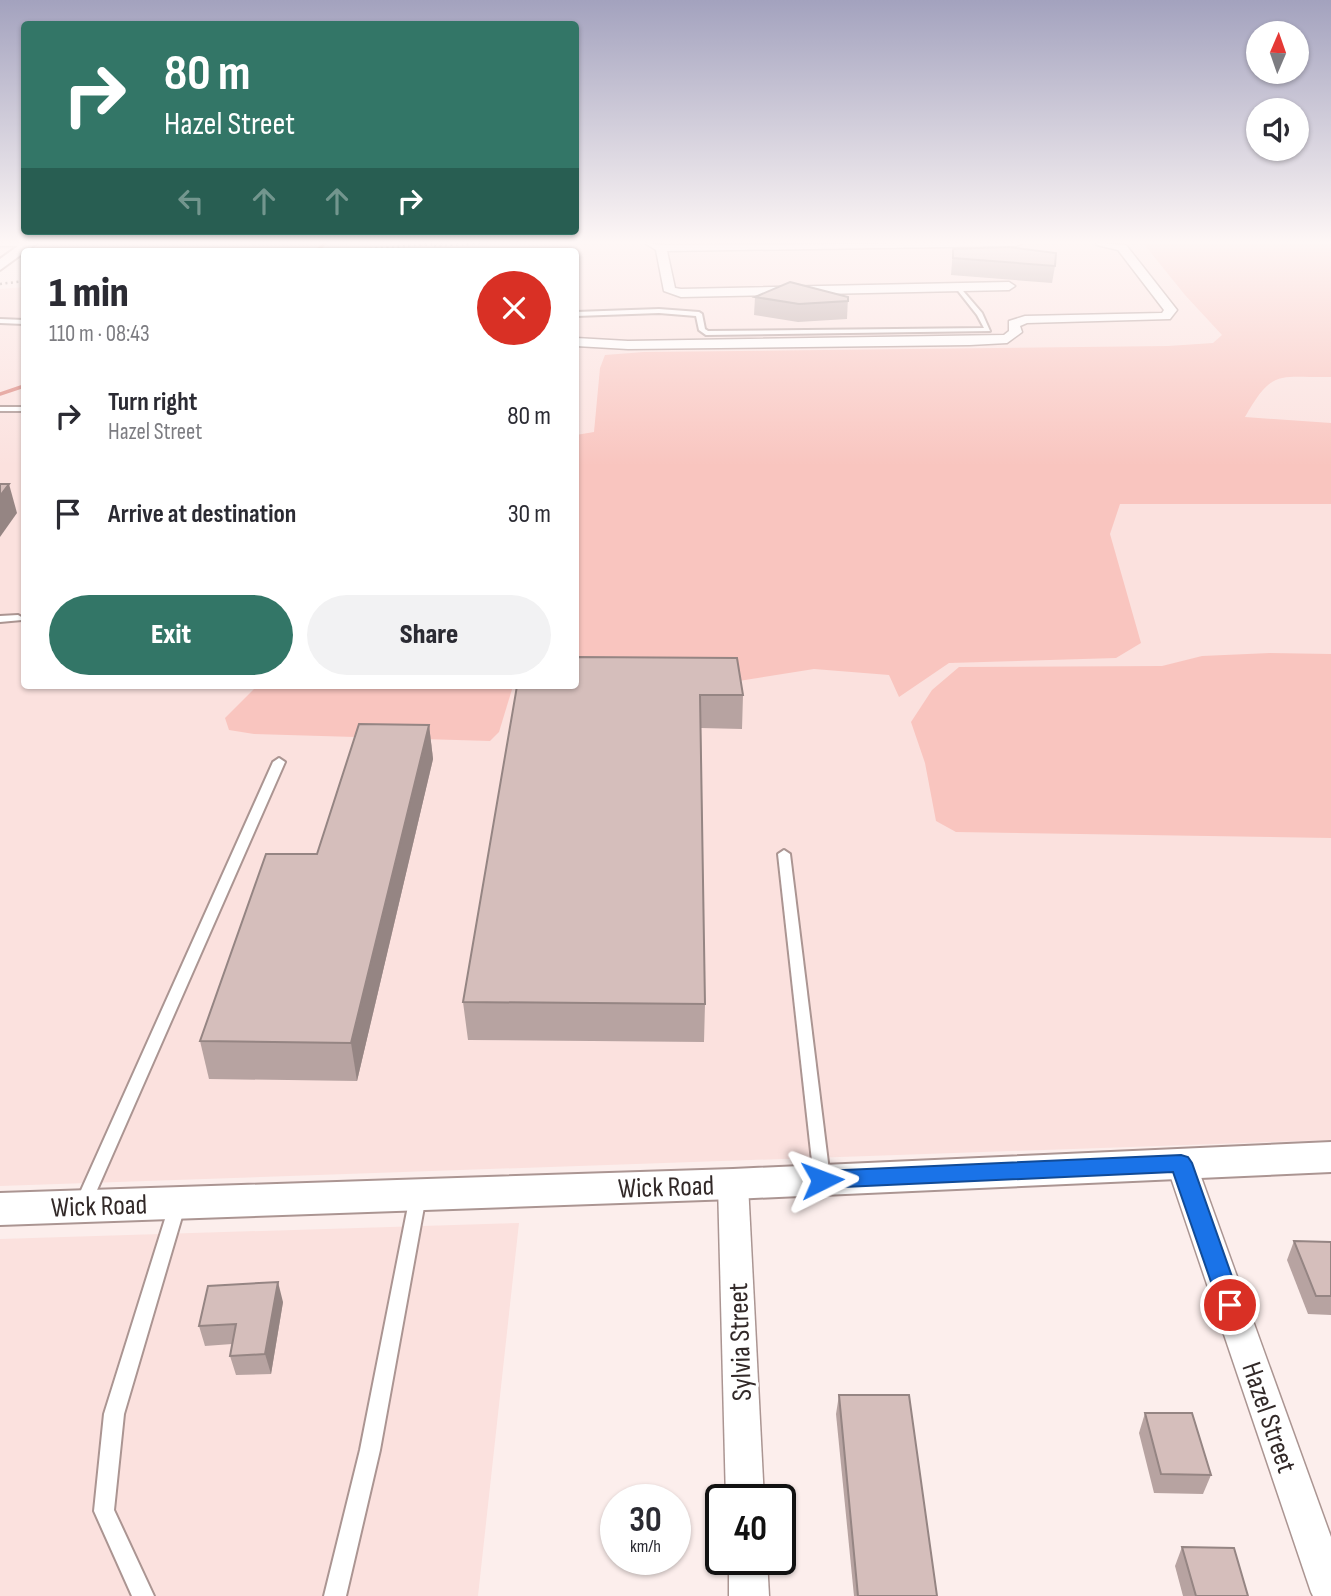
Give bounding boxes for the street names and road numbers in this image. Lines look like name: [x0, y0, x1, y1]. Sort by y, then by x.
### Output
street label: Wick Road: [617, 1169, 715, 1206]
street label: Wick Road: [50, 1188, 148, 1225]
street label: Sylvia Street: [722, 1282, 759, 1402]
street label: Hazel Street: [1234, 1358, 1303, 1477]

